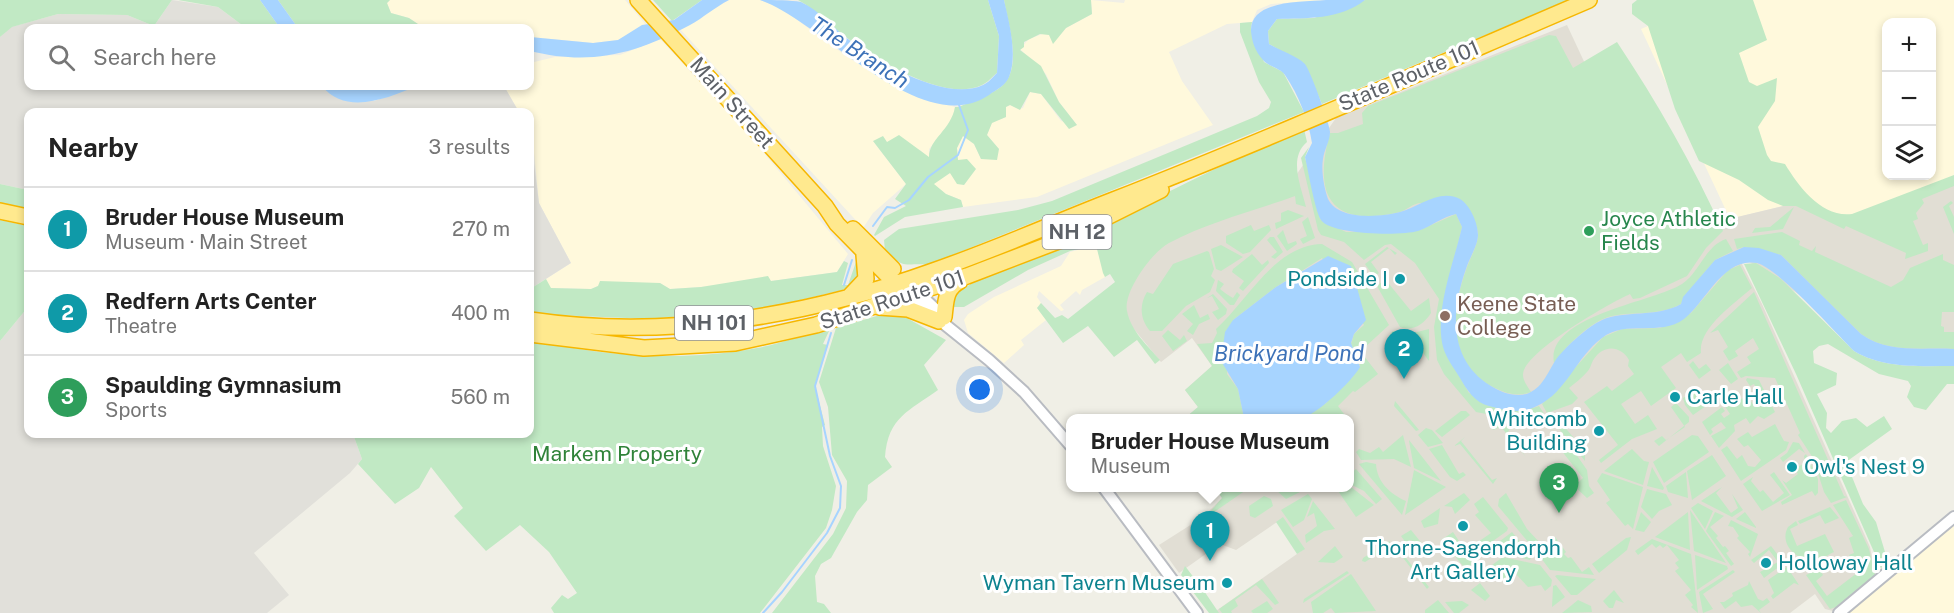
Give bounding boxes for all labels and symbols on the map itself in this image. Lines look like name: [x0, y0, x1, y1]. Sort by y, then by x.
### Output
water label: The Branch: [806, 11, 914, 93]
street label: State Route 101: [1335, 35, 1483, 116]
street label: Main Street: [685, 52, 780, 153]
place label: Joyce Athletic Fields: [1601, 206, 1736, 255]
road number: NH 12: [1042, 215, 1112, 249]
marker: Joyce Athletic Fields: [1582, 224, 1596, 238]
street label: State Route 101: [817, 264, 967, 335]
place label: Pondside I: [1287, 266, 1388, 291]
marker: Pondside I: [1393, 272, 1407, 286]
place label: Keene State College: [1457, 291, 1576, 340]
road number: NH 101: [675, 306, 753, 340]
marker: Keene State College: [1438, 309, 1452, 323]
pin: 2: [1384, 330, 1424, 379]
water label: Brickyard Pond: [1214, 340, 1365, 366]
your location: [965, 375, 994, 404]
place label: Carle Hall: [1687, 384, 1784, 409]
marker: Carle Hall: [1668, 390, 1682, 404]
place label: Whitcomb Building: [1488, 406, 1587, 455]
marker: Whitcomb Building: [1592, 424, 1606, 438]
park label: Markem Property: [532, 441, 702, 466]
place label: Owl's Nest 9: [1804, 454, 1925, 479]
marker: Owl's Nest 9: [1785, 460, 1799, 474]
pin: 3: [1540, 464, 1578, 513]
pin: 1: [1190, 512, 1230, 561]
marker: Thorne-Sagendorph Art Gallery: [1456, 519, 1470, 533]
place label: Thorne-Sagendorph Art Gallery: [1365, 535, 1561, 584]
place label: Holloway Hall: [1778, 550, 1913, 575]
marker: Holloway Hall: [1759, 556, 1773, 570]
place label: Wyman Tavern Museum: [983, 570, 1215, 595]
marker: Wyman Tavern Museum: [1220, 576, 1234, 590]

